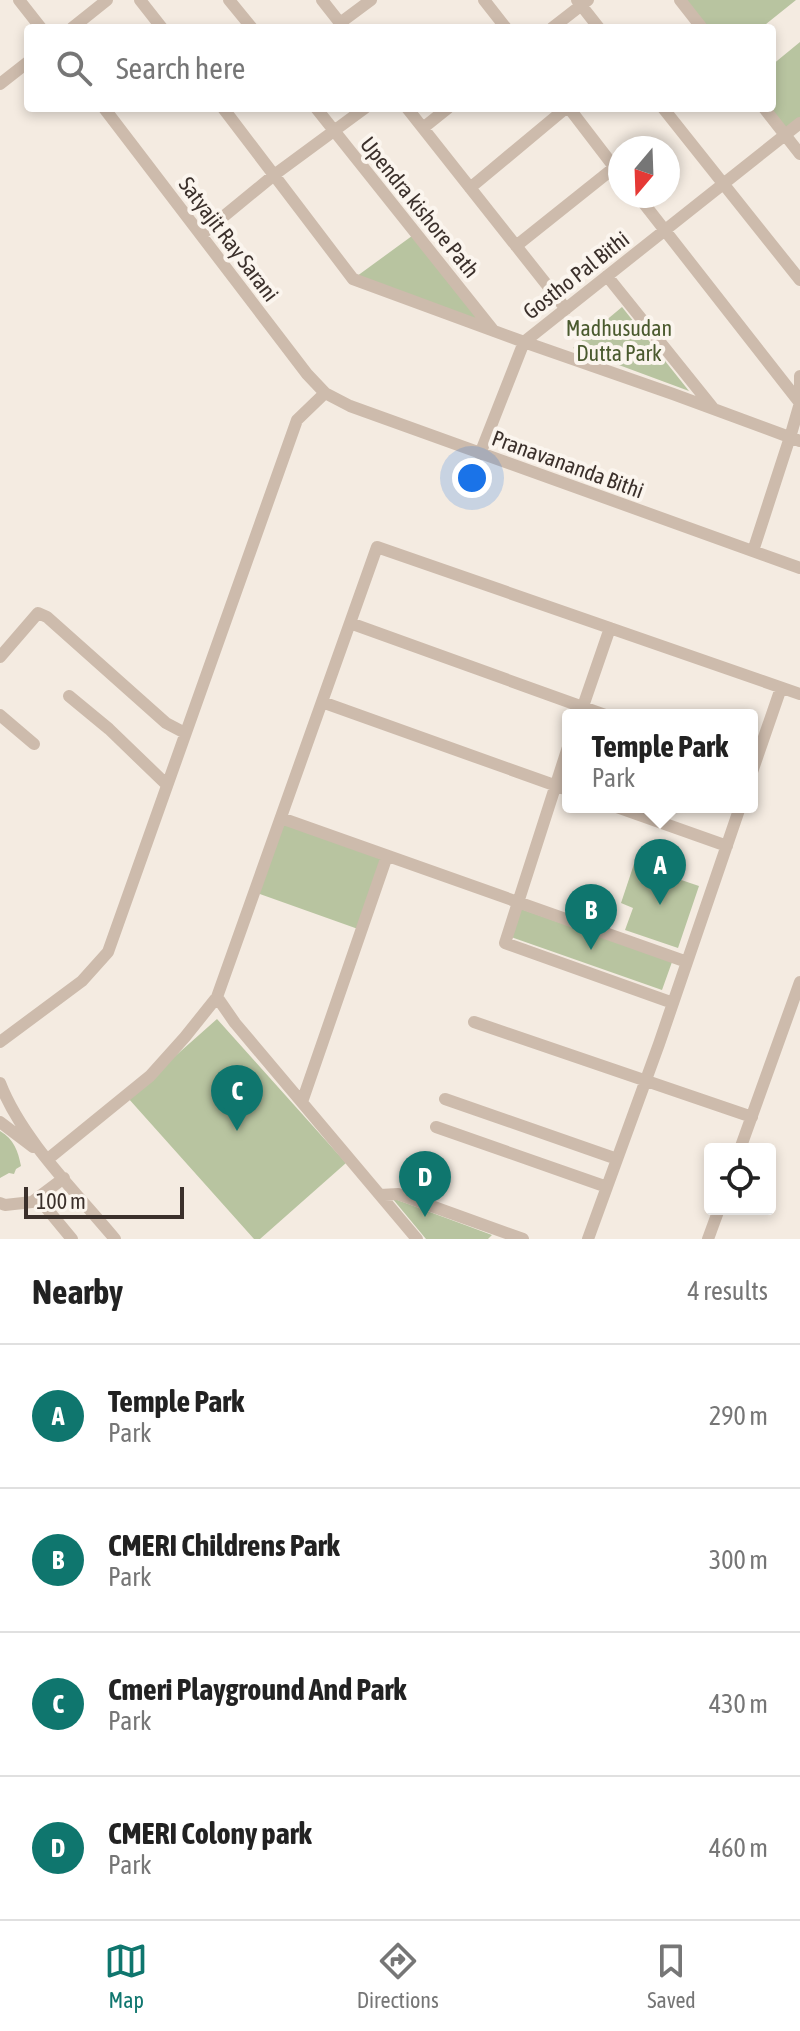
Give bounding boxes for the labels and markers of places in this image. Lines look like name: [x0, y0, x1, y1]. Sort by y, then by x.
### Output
pin: A: [634, 839, 686, 905]
pin: B: [565, 884, 617, 950]
pin: C: [211, 1065, 263, 1131]
pin: D: [399, 1151, 451, 1217]

